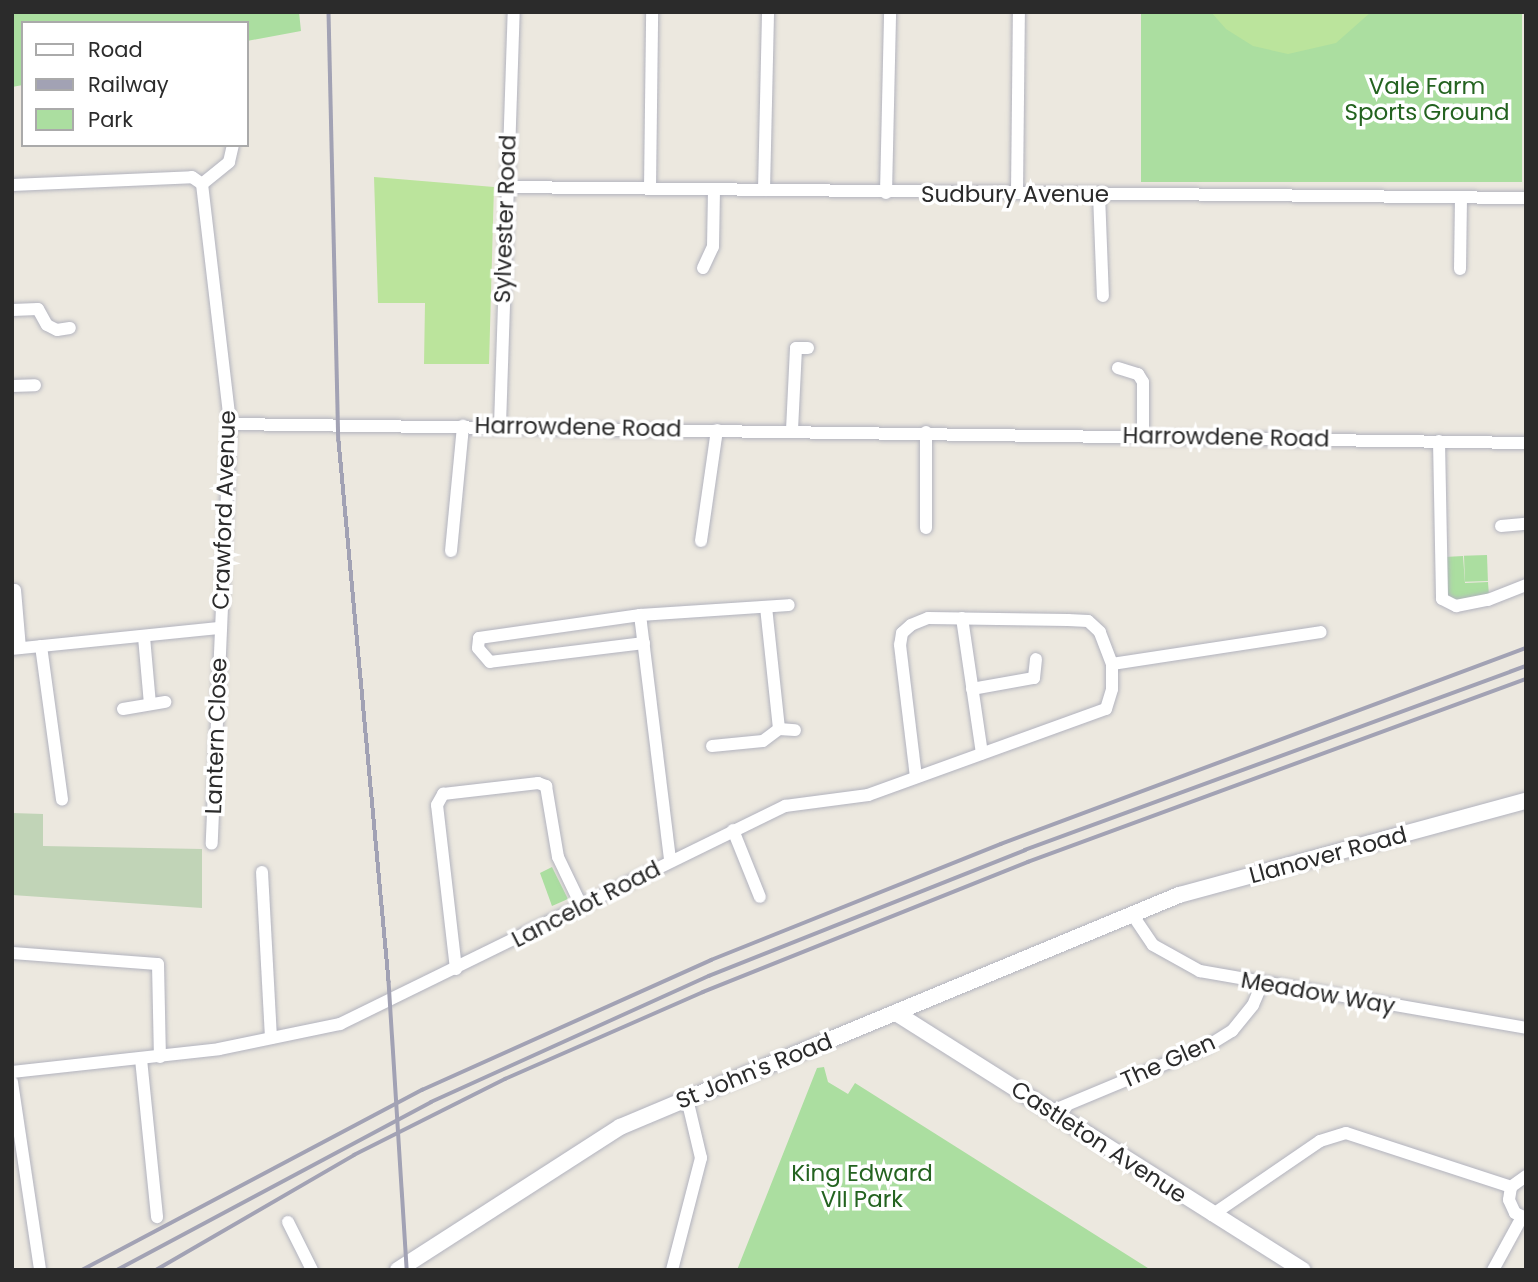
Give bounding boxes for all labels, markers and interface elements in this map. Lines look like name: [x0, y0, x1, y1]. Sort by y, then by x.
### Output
legend: [21, 21, 248, 147]
text: Road: [88, 35, 143, 64]
text: Railway: [88, 70, 169, 99]
park label: Vale Farm Sports Ground: [1344, 72, 1510, 126]
text: Park: [88, 105, 133, 134]
street label: Sylvester Road: [488, 134, 522, 304]
street label: Sudbury Avenue: [921, 180, 1109, 208]
street label: Crawford Avenue: [207, 410, 241, 610]
street label: Harrowdene Road: [474, 411, 682, 443]
street label: Harrowdene Road: [1122, 421, 1330, 453]
street label: Lantern Close: [199, 657, 233, 815]
street label: Llanover Road: [1246, 821, 1410, 889]
street label: Lancelot Road: [507, 855, 665, 953]
street label: Meadow Way: [1239, 966, 1397, 1020]
street label: St John's Road: [672, 1027, 836, 1115]
street label: The Glen: [1117, 1028, 1219, 1094]
street label: Castleton Avenue: [1006, 1075, 1192, 1209]
park label: King Edward VII Park: [791, 1159, 933, 1213]

